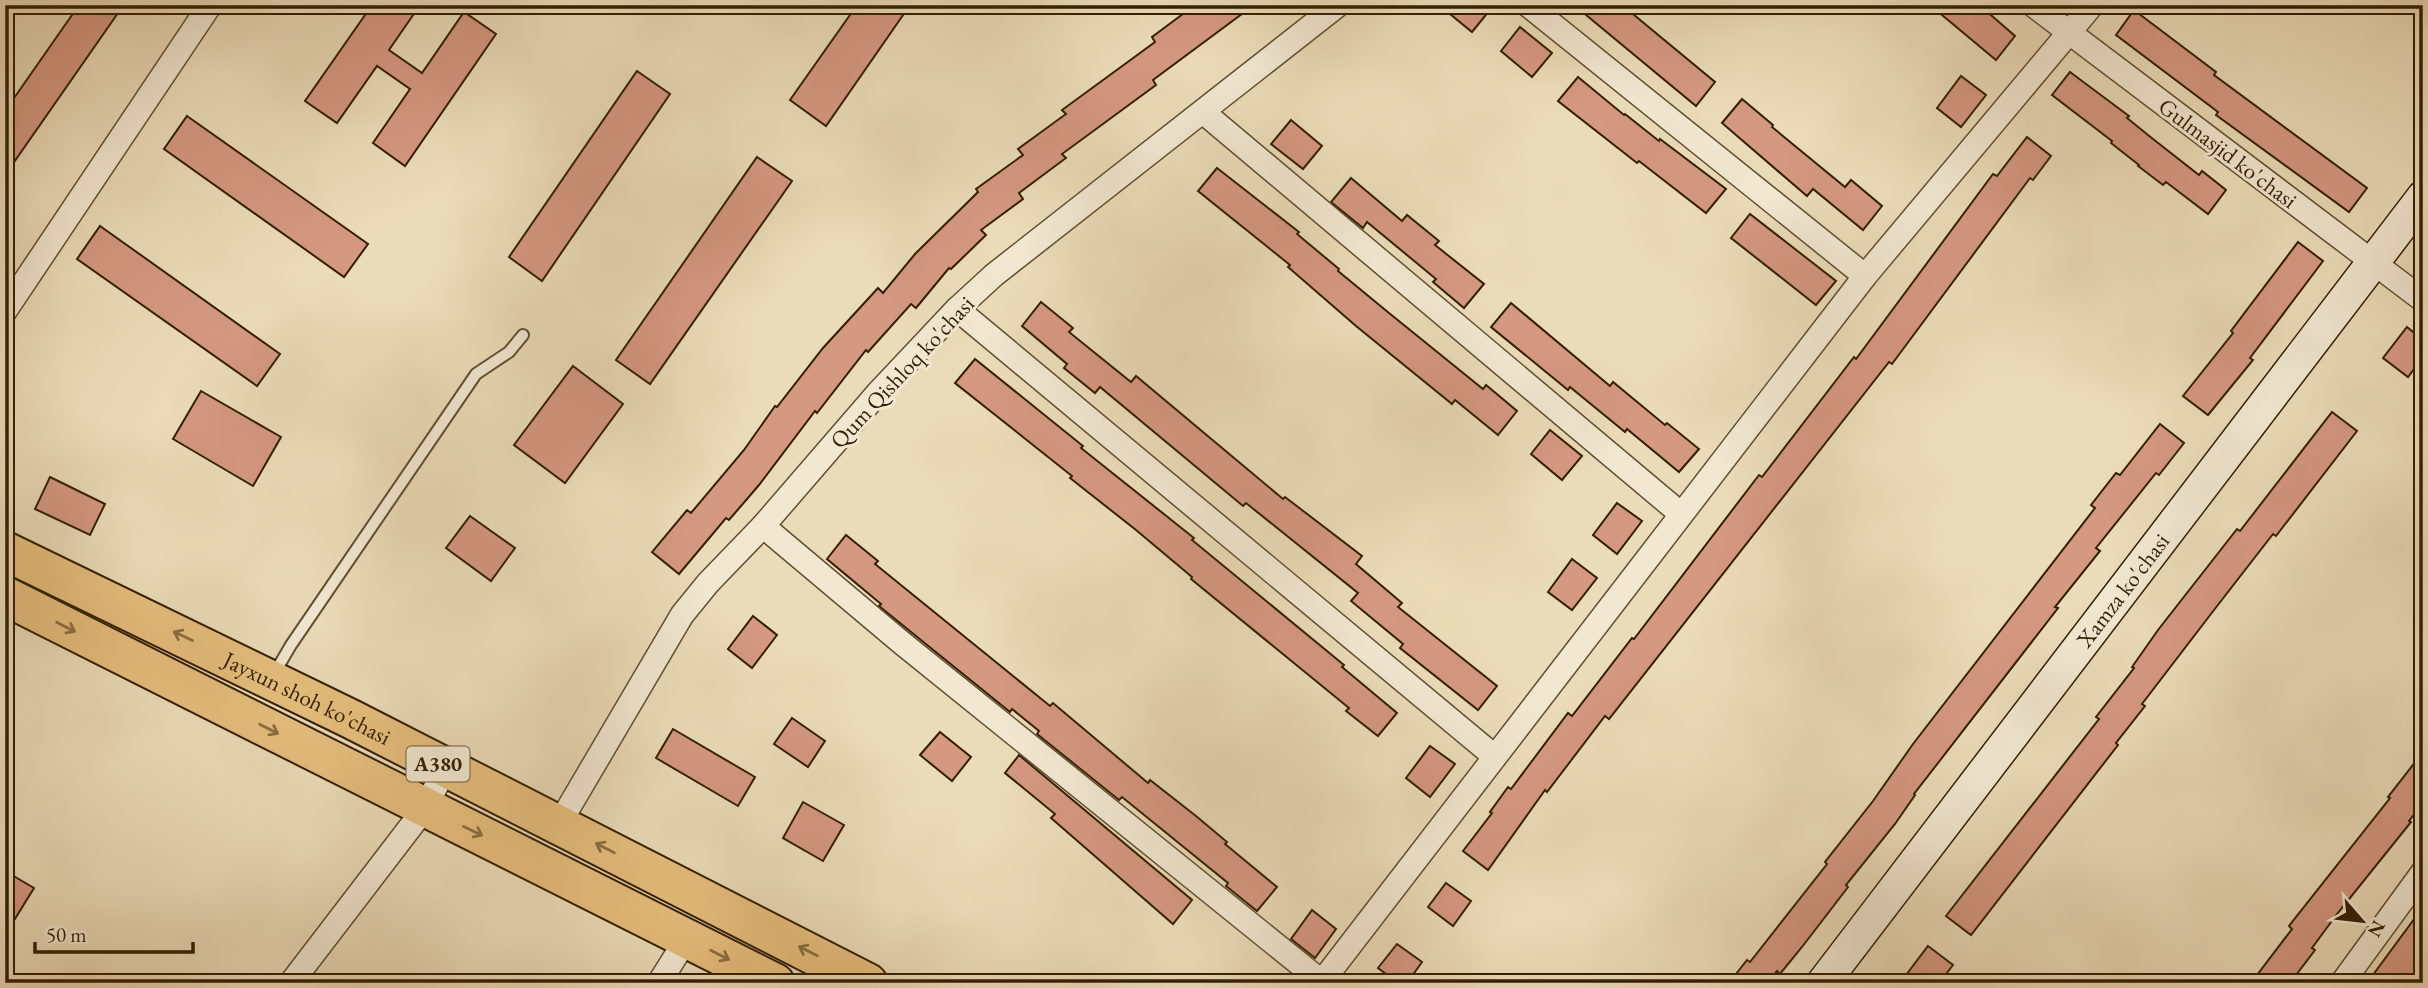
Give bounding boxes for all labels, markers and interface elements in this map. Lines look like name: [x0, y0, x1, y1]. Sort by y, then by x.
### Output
street label: Gulmasjid ko'chasi: [2153, 91, 2304, 215]
street label: Qum Qishloq ko'chasi: [823, 289, 981, 455]
street label: Xamza ko'chasi: [2069, 527, 2176, 654]
one-way arrow: [55, 620, 76, 634]
one-way arrow: [173, 628, 194, 642]
street label: Jayxun shoh ko'chasi: [217, 643, 396, 752]
one-way arrow: [259, 723, 279, 737]
road number: A380: [406, 746, 470, 782]
one-way arrow: [462, 825, 483, 839]
one-way arrow: [595, 840, 616, 854]
north arrow: [2326, 886, 2396, 956]
scale bar: [35, 911, 192, 955]
text: N: [2362, 916, 2391, 942]
text: 50 m: [46, 921, 87, 948]
one-way arrow: [798, 943, 819, 957]
one-way arrow: [709, 948, 730, 962]

